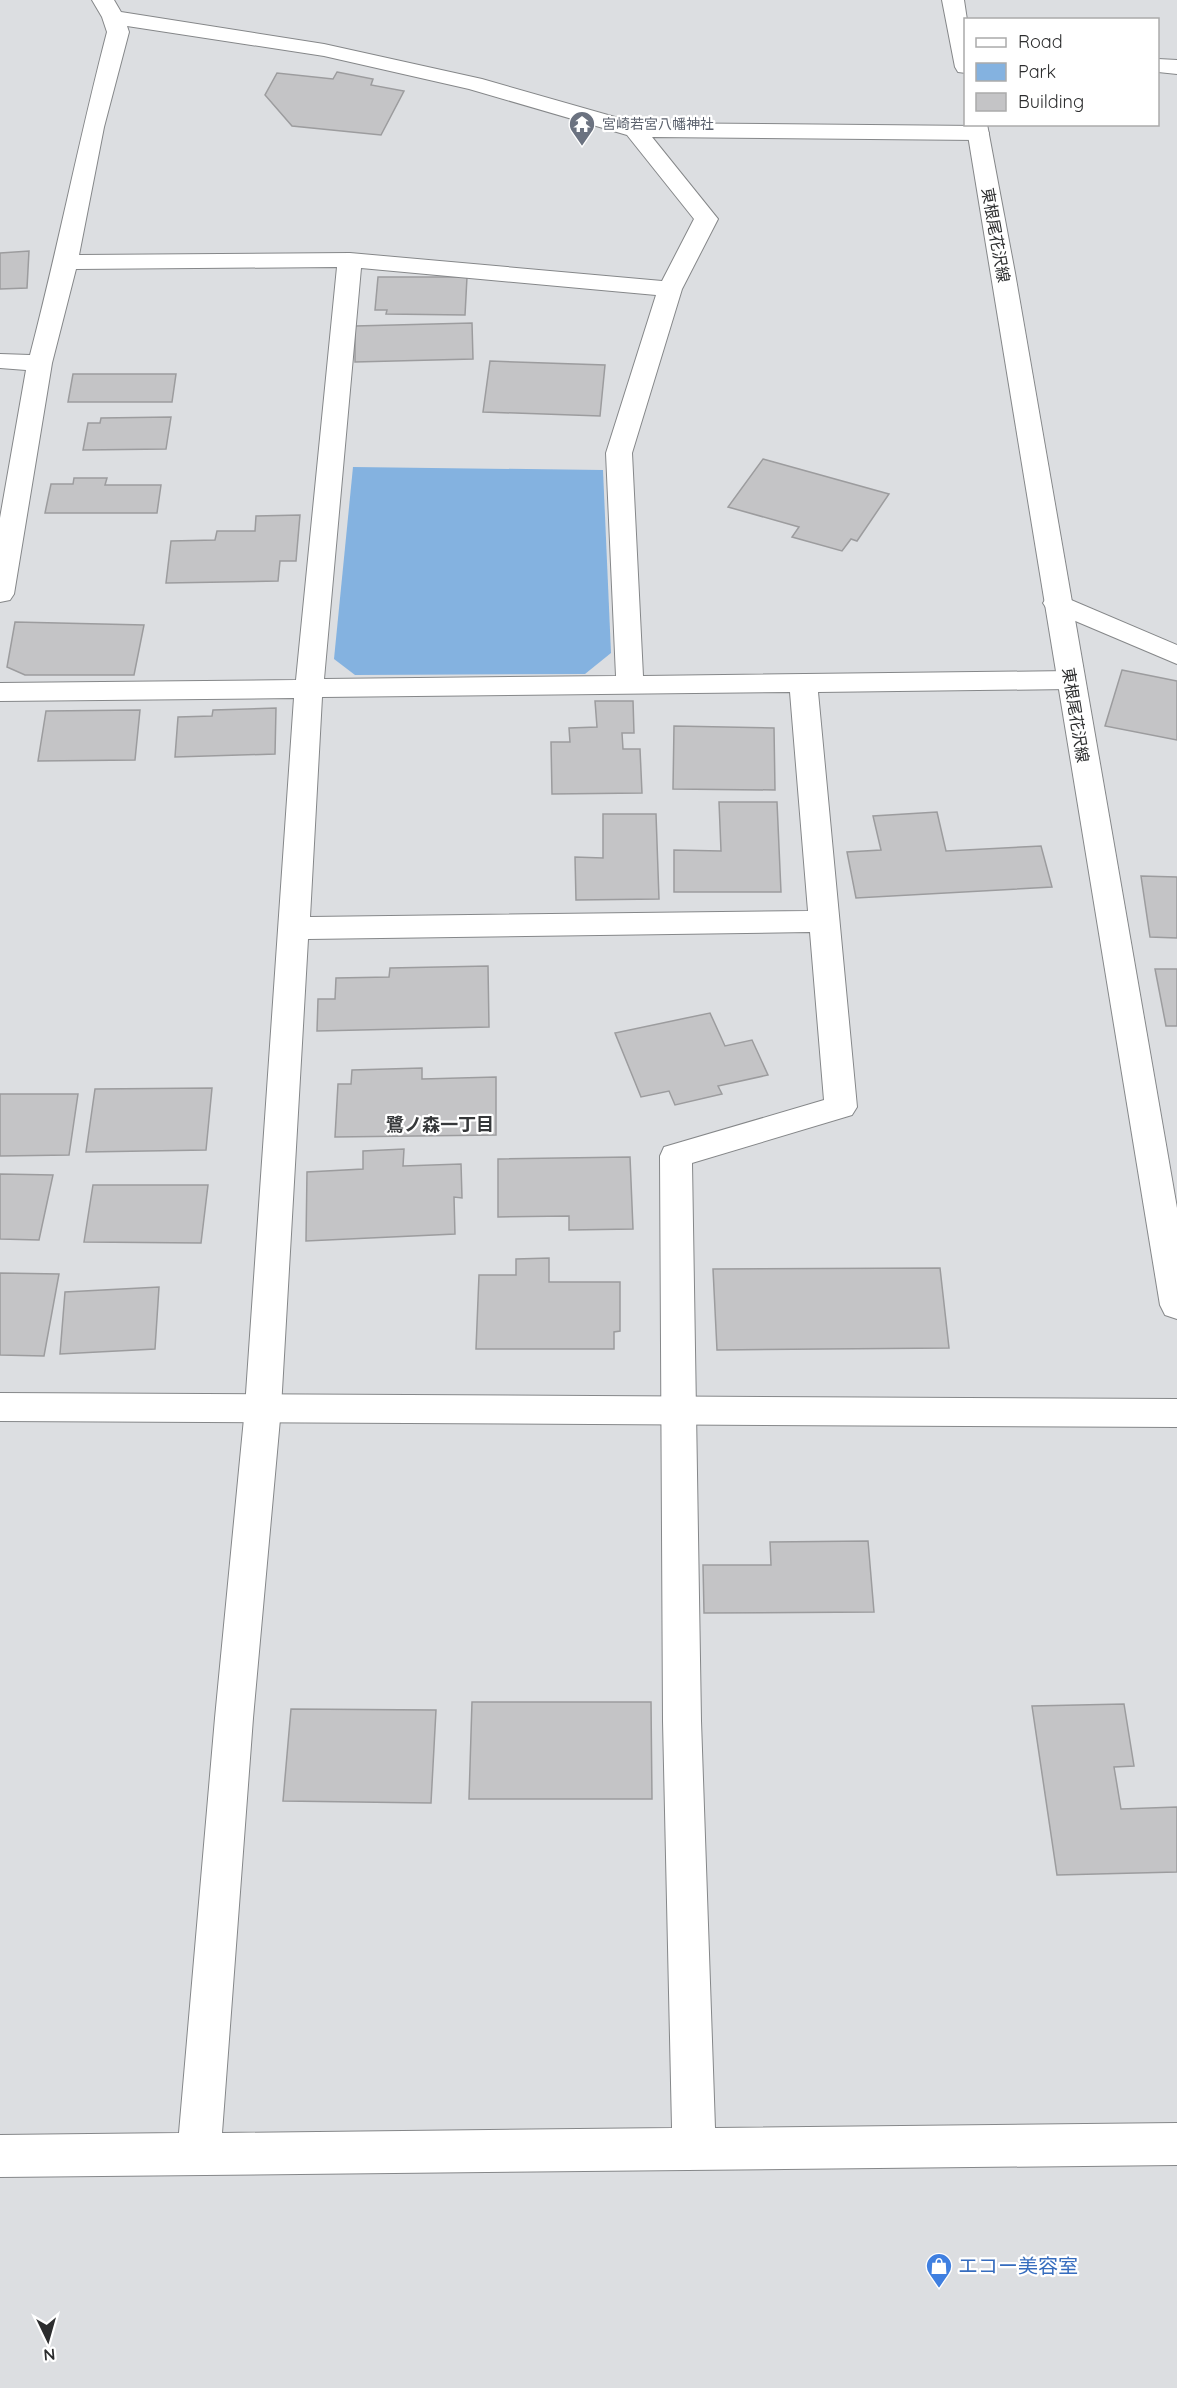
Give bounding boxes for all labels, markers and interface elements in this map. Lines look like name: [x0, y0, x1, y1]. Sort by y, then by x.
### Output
legend: [964, 18, 1159, 126]
text: Road: [1018, 30, 1063, 53]
text: Park: [1018, 60, 1056, 83]
text: Building: [1018, 90, 1084, 113]
temple icon: 宮崎若宮八幡神社: [567, 109, 597, 147]
place label: 宮崎若宮八幡神社: [602, 115, 714, 133]
street label: 東根尾花沢線: [978, 186, 1014, 284]
street label: 東根尾花沢線: [1059, 666, 1093, 764]
district label: 鷺ノ森一丁目: [386, 1113, 494, 1136]
shop icon: エコー美容室: [924, 2251, 954, 2289]
place label: エコー美容室: [958, 2253, 1078, 2278]
north arrow: [18, 2310, 78, 2370]
text: N: [43, 2344, 56, 2365]

